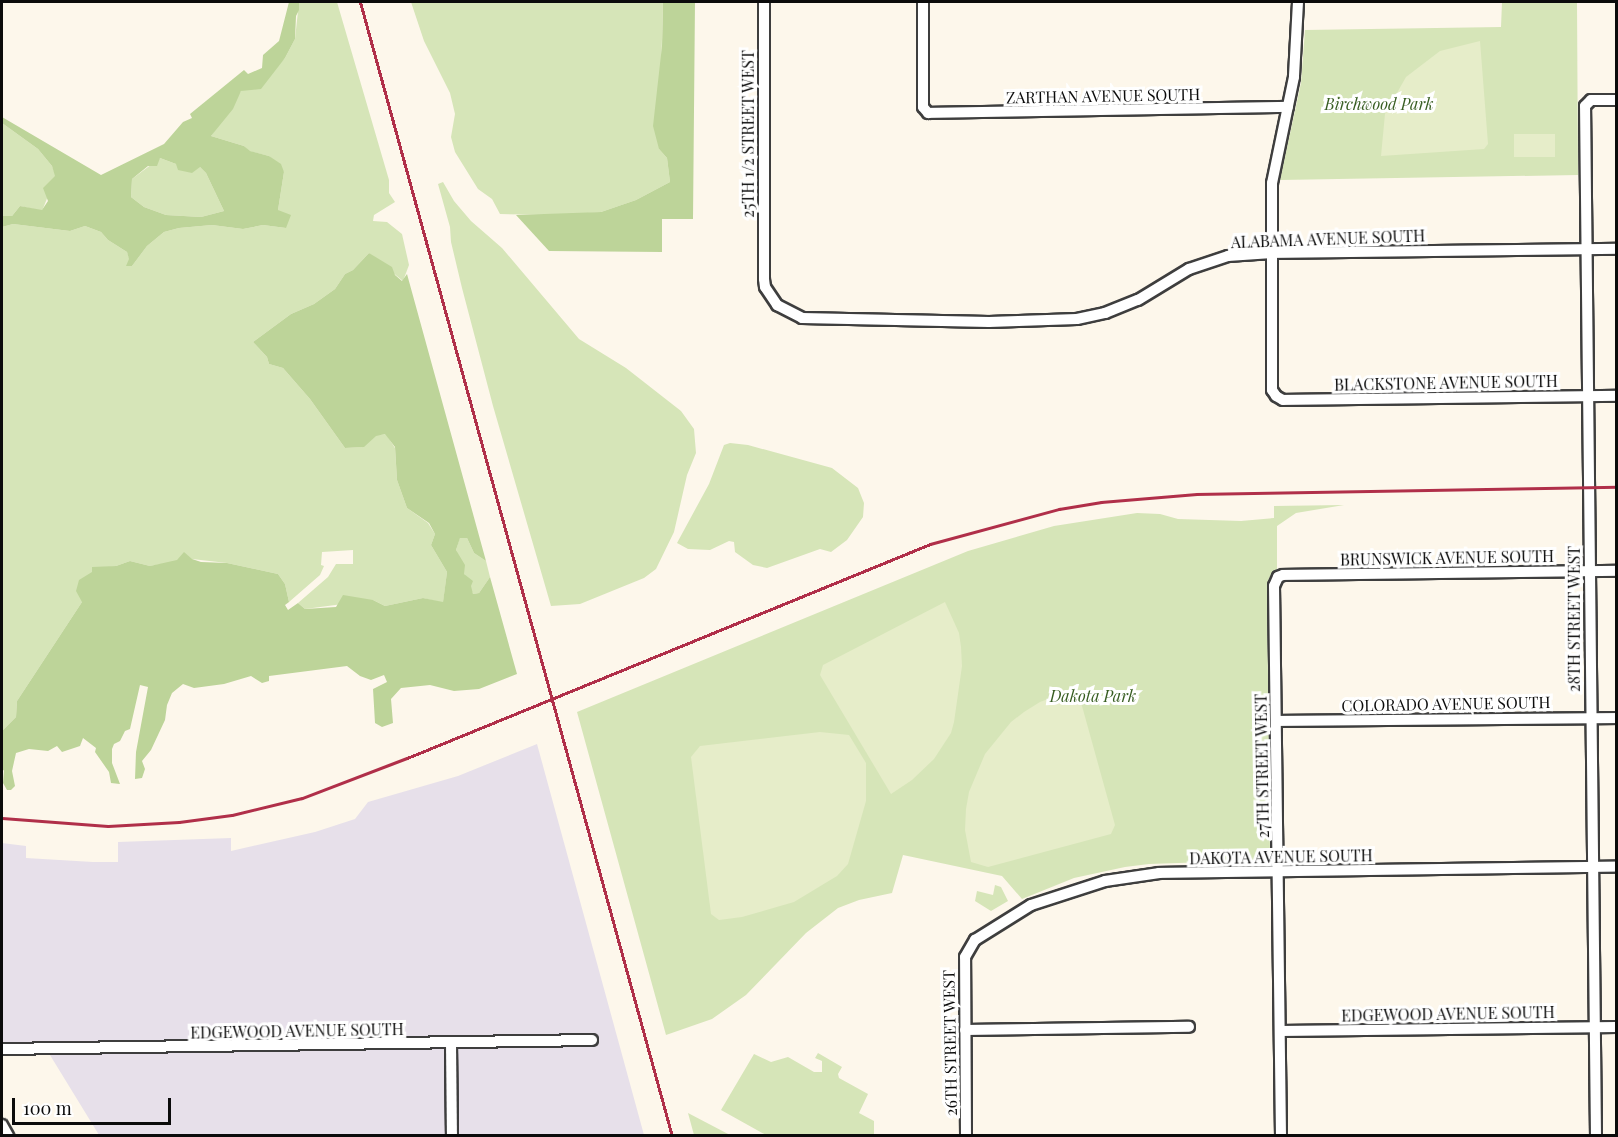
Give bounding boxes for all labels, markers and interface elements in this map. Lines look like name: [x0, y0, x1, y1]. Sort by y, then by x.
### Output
street label: 25TH 1/2 STREET WEST: [738, 50, 758, 218]
street label: ZARTHAN AVENUE SOUTH: [1005, 85, 1201, 107]
park label: Birchwood Park: [1325, 94, 1433, 114]
street label: ALABAMA AVENUE SOUTH: [1230, 226, 1426, 252]
street label: BLACKSTONE AVENUE SOUTH: [1334, 371, 1558, 395]
street label: 28TH STREET WEST: [1564, 545, 1584, 693]
street label: BRUNSWICK AVENUE SOUTH: [1340, 547, 1554, 569]
park label: Dakota Park: [1050, 686, 1136, 706]
street label: 27TH STREET WEST: [1251, 693, 1273, 839]
street label: COLORADO AVENUE SOUTH: [1341, 693, 1551, 715]
street label: DAKOTA AVENUE SOUTH: [1189, 846, 1373, 868]
street label: 26TH STREET WEST: [939, 969, 961, 1117]
street label: EDGEWOOD AVENUE SOUTH: [1341, 1003, 1555, 1025]
street label: EDGEWOOD AVENUE SOUTH: [190, 1020, 404, 1042]
scale bar: [15, 1086, 174, 1124]
text: 100 m: [23, 1096, 72, 1120]

